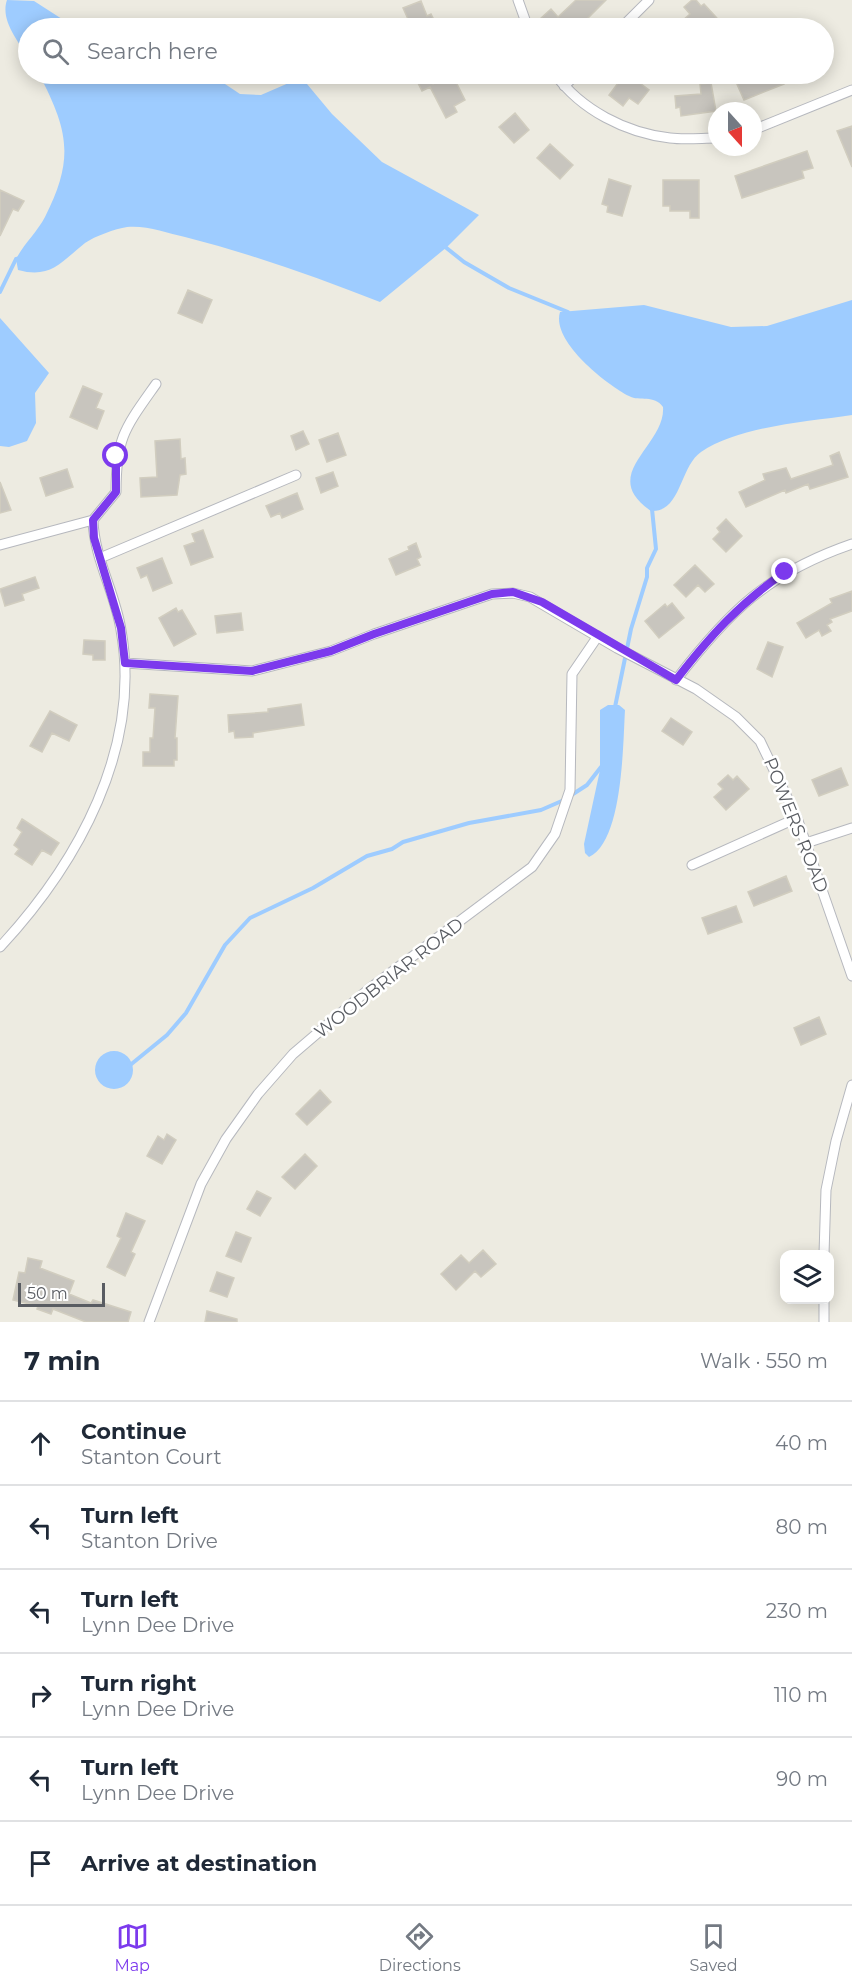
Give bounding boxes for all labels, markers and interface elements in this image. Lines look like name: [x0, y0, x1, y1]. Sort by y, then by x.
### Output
search box: [18, 18, 834, 84]
icon: search: [39, 35, 72, 68]
text: Search here: [87, 38, 218, 65]
north arrow: [708, 102, 762, 156]
route start: [102, 442, 128, 468]
route end: [771, 558, 797, 584]
street label: POWERS ROAD: [759, 754, 833, 896]
street label: WOODBRIAR ROAD: [310, 913, 468, 1043]
map controls: [780, 1250, 834, 1304]
button: layers: [780, 1250, 834, 1304]
scale bar: [18, 1280, 105, 1308]
text: 50 m: [27, 1284, 68, 1303]
text: 7 min: [24, 1345, 101, 1377]
text: Walk · 550 m: [700, 1349, 828, 1373]
text: Continue: [81, 1418, 187, 1445]
icon: ahead: [24, 1427, 57, 1460]
text: 40 m: [775, 1431, 828, 1455]
text: Stanton Court: [81, 1445, 222, 1469]
text: Turn left: [81, 1502, 179, 1529]
icon: left: [24, 1511, 57, 1544]
text: 80 m: [776, 1515, 828, 1539]
text: Stanton Drive: [81, 1529, 218, 1553]
text: Turn left: [81, 1586, 179, 1613]
icon: left: [24, 1595, 57, 1628]
text: 230 m: [766, 1599, 828, 1623]
text: Lynn Dee Drive: [81, 1613, 234, 1637]
text: Turn right: [81, 1670, 196, 1697]
icon: right: [24, 1679, 57, 1712]
text: 110 m: [774, 1683, 828, 1707]
text: Lynn Dee Drive: [81, 1697, 234, 1721]
text: Turn left: [81, 1754, 179, 1781]
icon: left: [24, 1763, 57, 1796]
text: 90 m: [776, 1767, 828, 1791]
text: Lynn Dee Drive: [81, 1781, 234, 1805]
icon: arrive: [24, 1847, 57, 1880]
text: Arrive at destination: [81, 1850, 317, 1877]
tab: Map: [114, 1920, 150, 1975]
tab: Directions: [379, 1920, 461, 1975]
tab: Saved: [690, 1920, 738, 1975]

